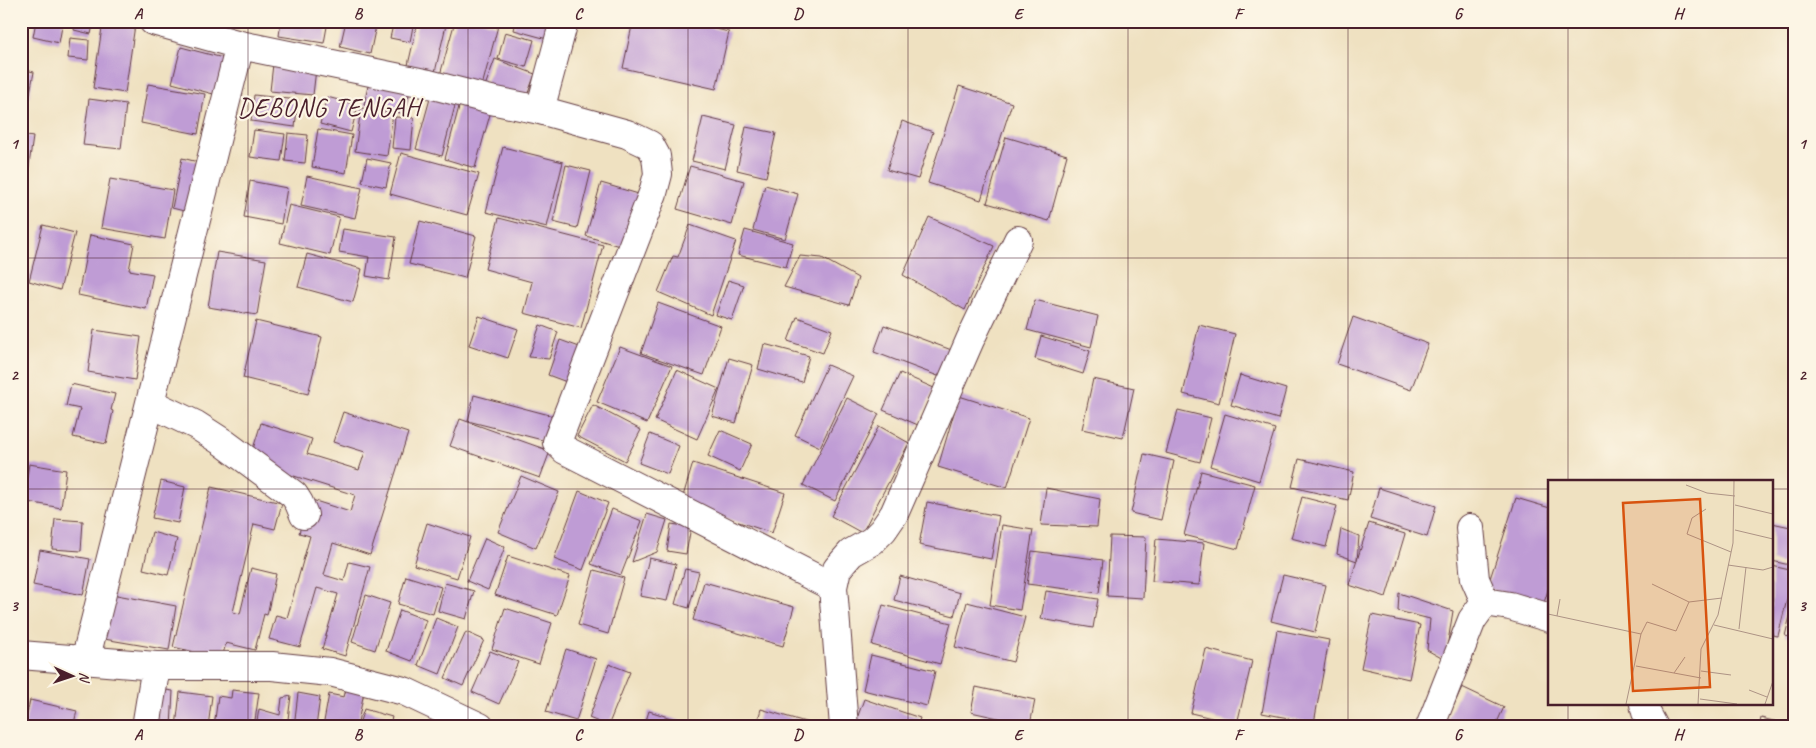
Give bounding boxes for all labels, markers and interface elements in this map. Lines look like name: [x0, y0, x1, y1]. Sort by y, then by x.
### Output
text: A: [134, 4, 144, 24]
text: B: [354, 4, 364, 24]
text: C: [574, 4, 584, 24]
text: D: [793, 4, 804, 24]
text: E: [1014, 4, 1025, 24]
text: F: [1234, 4, 1245, 24]
text: G: [1454, 4, 1464, 24]
text: H: [1673, 4, 1685, 24]
district label: DEBONG TENGAH: [237, 91, 424, 124]
text: 1: [10, 134, 19, 154]
text: 1: [1798, 134, 1807, 154]
text: 2: [10, 365, 19, 385]
text: 2: [1798, 365, 1807, 385]
inset map: [1548, 480, 1774, 706]
text: 3: [10, 596, 19, 616]
text: 3: [1798, 596, 1807, 616]
north arrow: [48, 650, 98, 700]
text: N: [76, 672, 93, 684]
text: A: [134, 725, 144, 745]
text: B: [354, 725, 364, 745]
text: C: [574, 725, 584, 745]
text: D: [793, 725, 804, 745]
text: E: [1014, 725, 1025, 745]
text: F: [1234, 725, 1245, 745]
text: G: [1454, 725, 1464, 745]
text: H: [1673, 725, 1685, 745]

